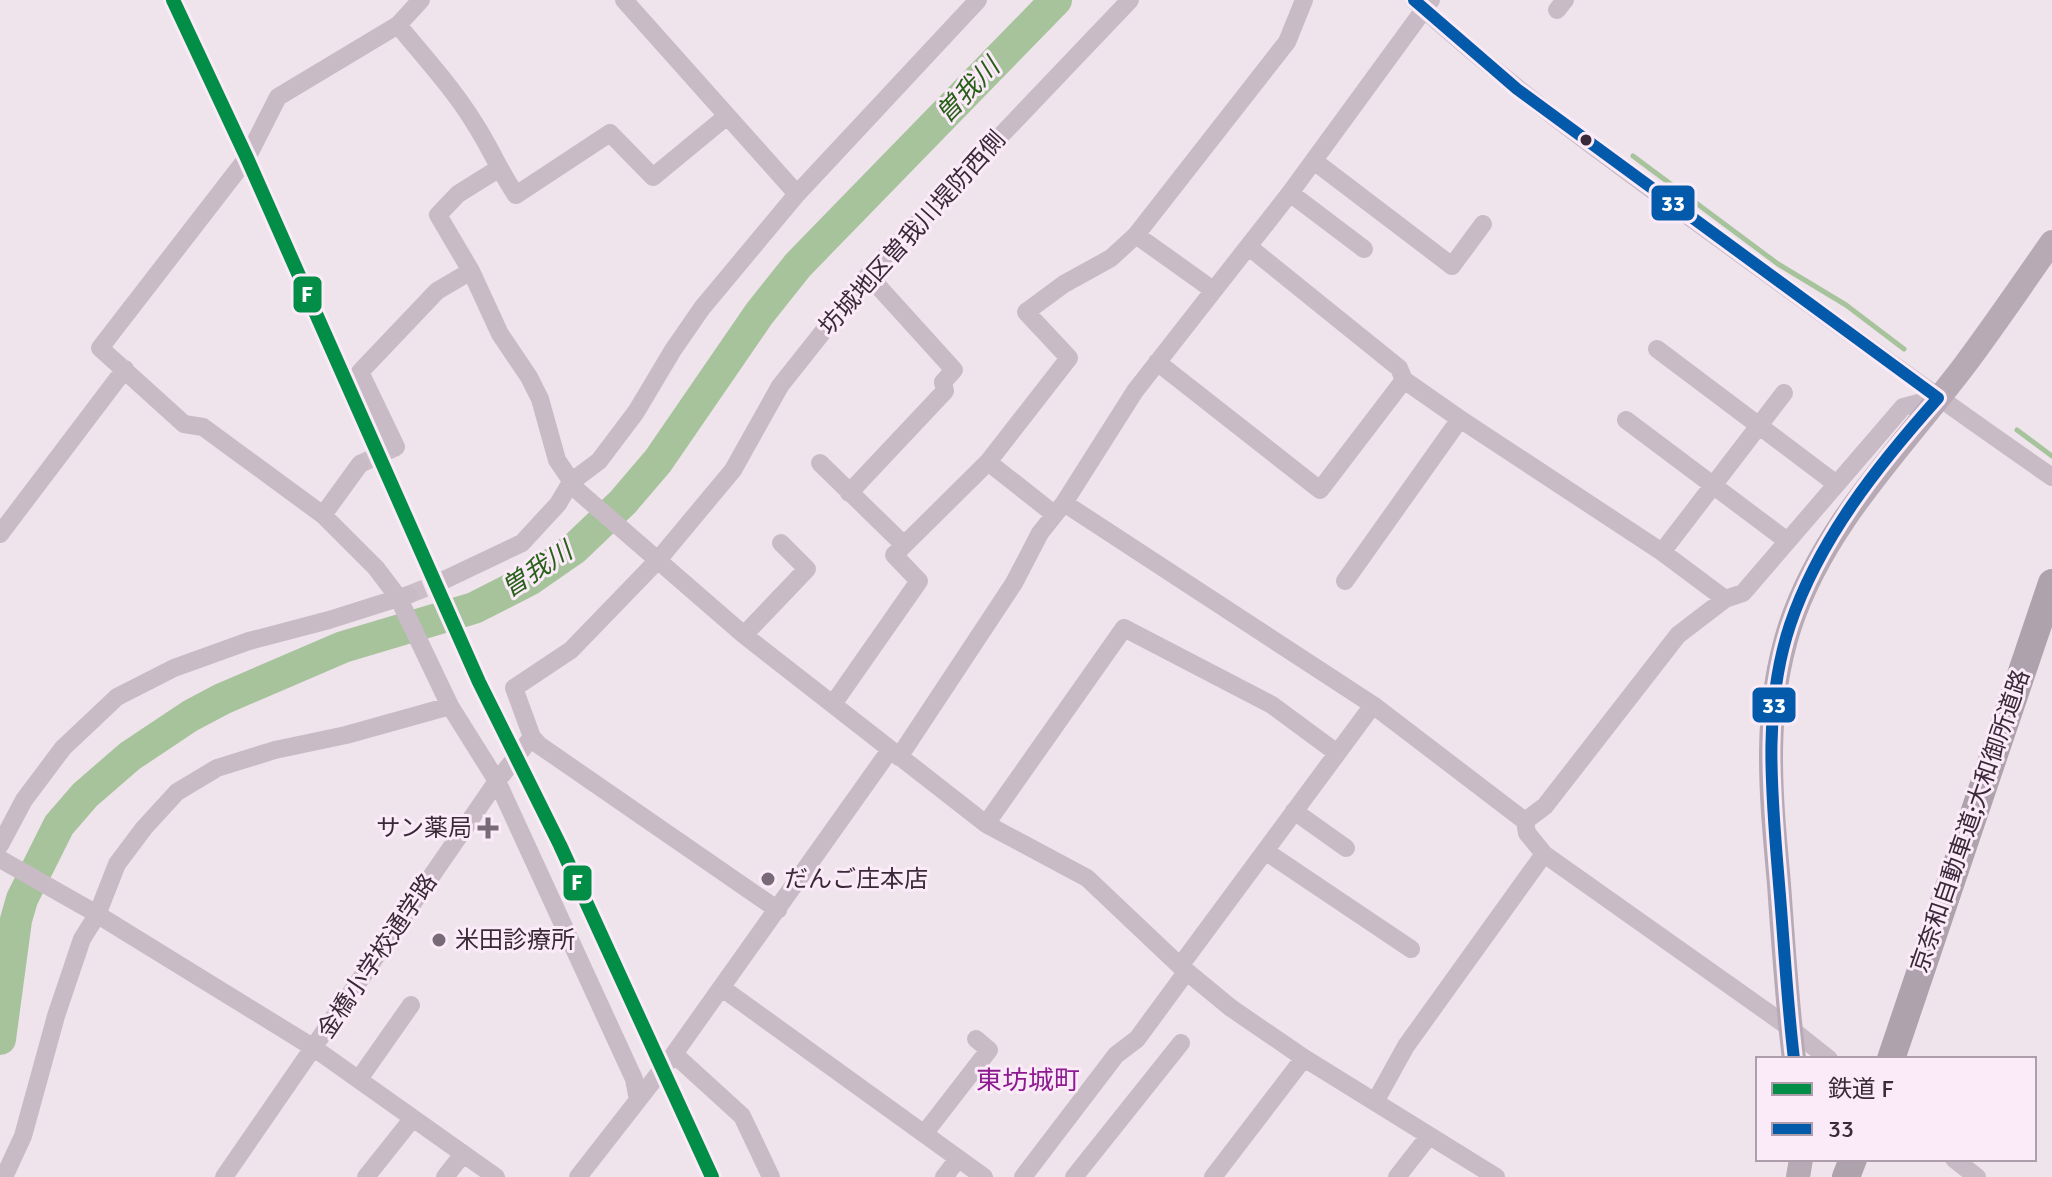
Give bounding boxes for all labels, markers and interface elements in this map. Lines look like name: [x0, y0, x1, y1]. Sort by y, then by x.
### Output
water label: 曽我川: [929, 50, 1009, 130]
street label: 坊城地区曽我川堤防西側: [813, 125, 1011, 341]
unlabelled marker: [1578, 132, 1594, 148]
line badge: 33: [1650, 184, 1696, 222]
text: 33: [1661, 190, 1685, 217]
line badge: F: [292, 275, 323, 314]
text: F: [301, 281, 313, 308]
water label: 曽我川: [496, 534, 581, 605]
street label: 京奈和自動車道;大和御所道路: [1904, 666, 2036, 976]
line badge: 33: [1751, 686, 1797, 724]
text: 33: [1762, 692, 1786, 719]
place label: サン薬局: [376, 813, 472, 843]
marker: サン薬局: [479, 819, 497, 837]
line badge: F: [562, 864, 593, 902]
place label: だんご庄本店: [784, 864, 928, 894]
street label: 金橋小学校通学路: [311, 868, 443, 1044]
text: F: [571, 869, 583, 896]
marker: だんご庄本店: [759, 870, 777, 888]
place label: 米田診療所: [455, 925, 575, 955]
marker: 米田診療所: [430, 931, 448, 949]
legend: [1756, 1057, 2036, 1161]
district label: 東坊城町: [976, 1065, 1080, 1097]
text: 鉄道 F: [1828, 1074, 1894, 1104]
text: 33: [1828, 1114, 1854, 1144]

